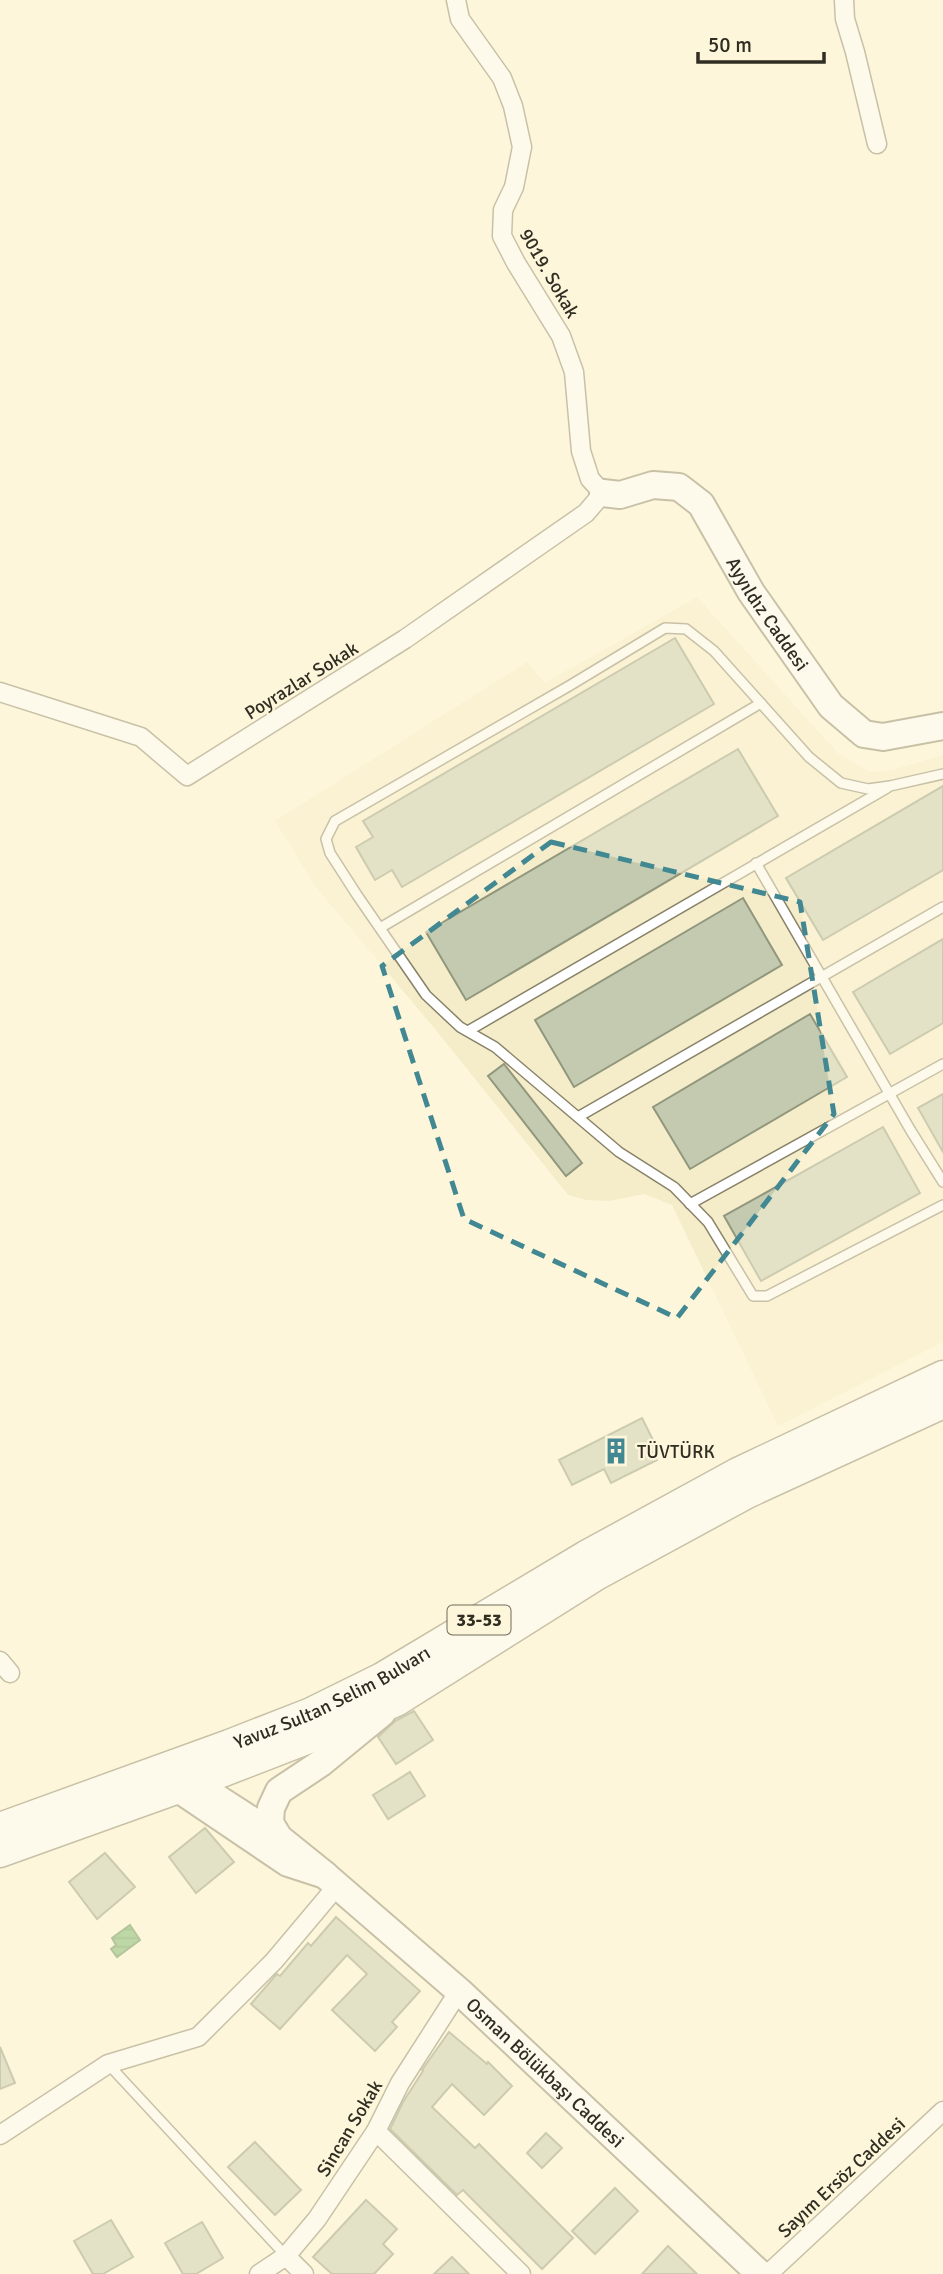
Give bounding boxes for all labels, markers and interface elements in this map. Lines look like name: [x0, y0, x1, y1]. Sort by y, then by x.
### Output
scale bar: [698, 21, 824, 65]
text: 50 m: [708, 32, 752, 58]
street label: 9019. Sokak: [514, 224, 585, 323]
street label: Ayyıldız Caddesi: [721, 553, 814, 676]
street label: Poyrazlar Sokak: [240, 636, 363, 725]
building icon: TÜVTÜRK: [601, 1436, 631, 1466]
place label: TÜVTÜRK: [637, 1440, 715, 1464]
road number: 33-53: [448, 1605, 510, 1634]
street label: Yavuz Sultan Selim Bulvarı: [231, 1641, 435, 1755]
street label: Osman Bölükbaşı Caddesi: [461, 1993, 629, 2153]
street label: Sincan Sokak: [312, 2076, 388, 2181]
street label: Sayım Ersöz Caddesi: [773, 2112, 911, 2243]

